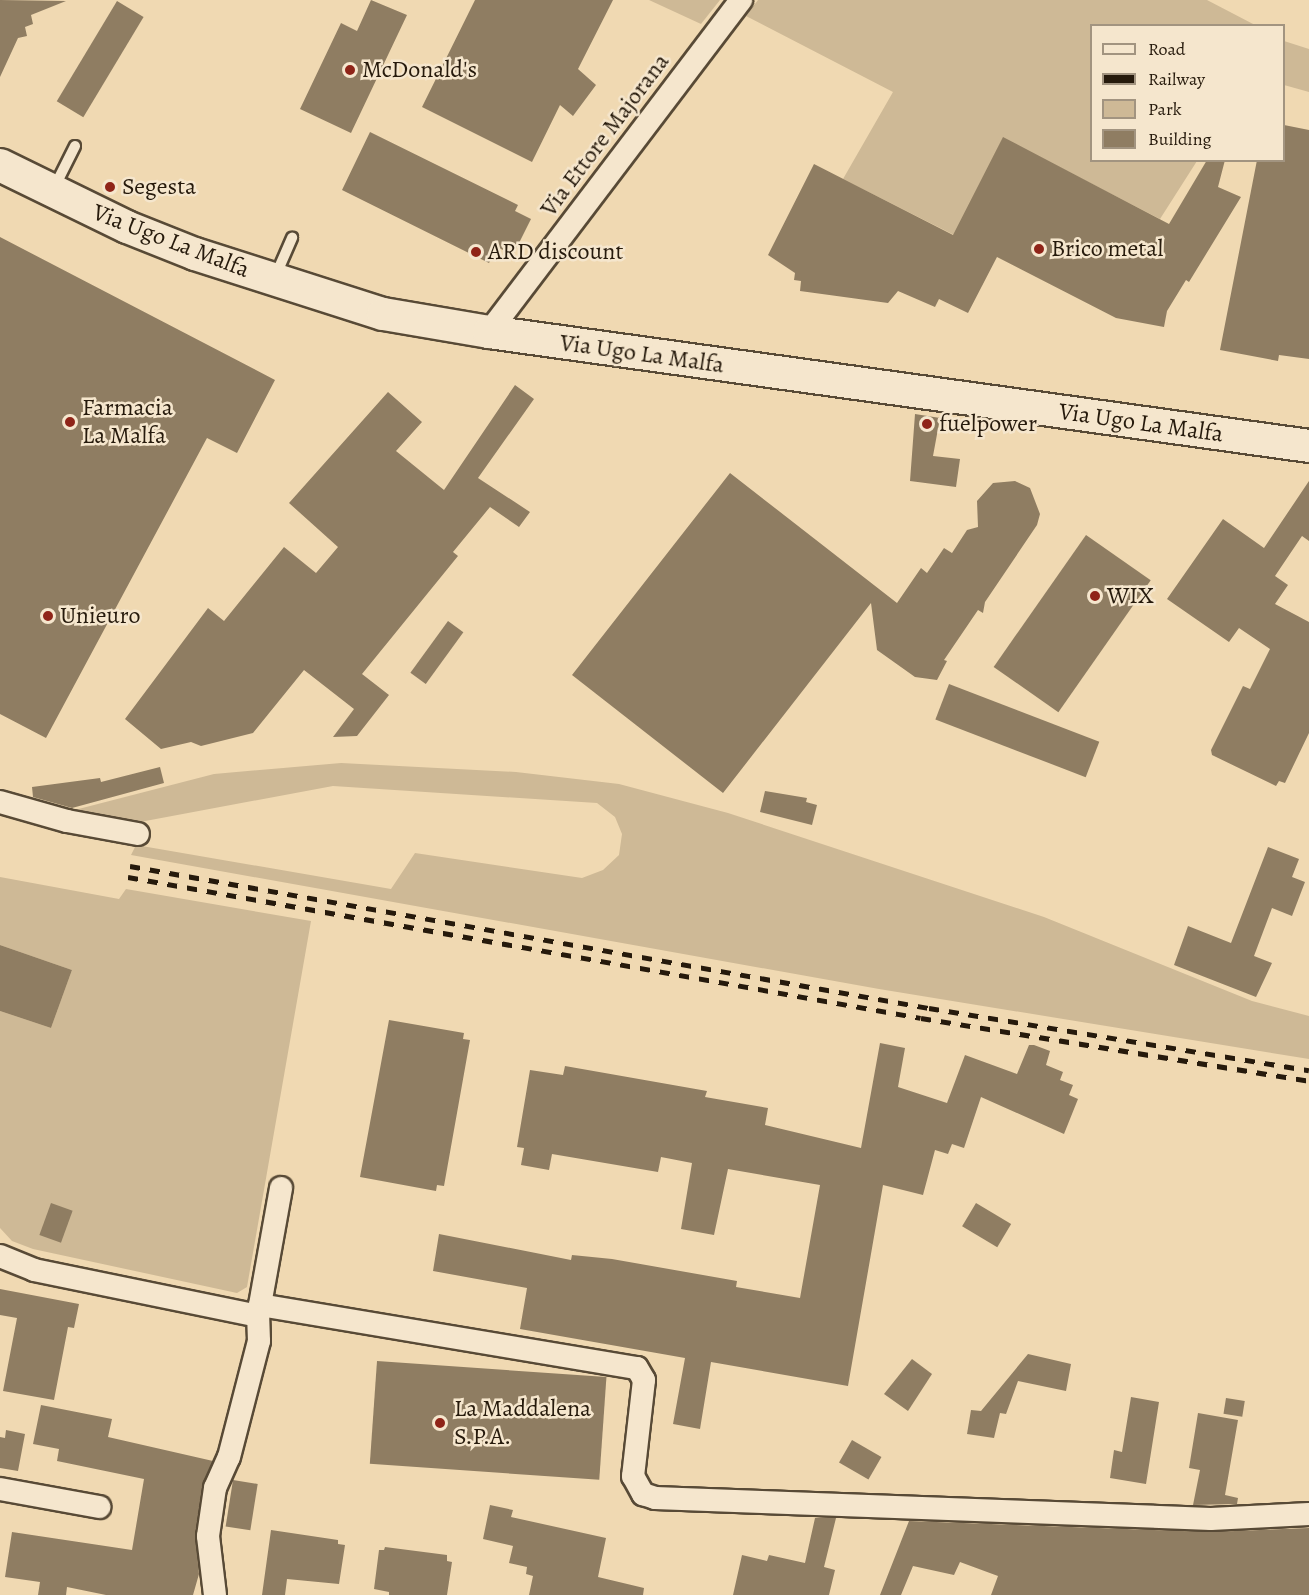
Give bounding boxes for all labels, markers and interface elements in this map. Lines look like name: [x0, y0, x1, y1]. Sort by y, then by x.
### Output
legend: [1090, 24, 1285, 162]
text: Road: [1148, 37, 1185, 61]
street label: Via Ettore Majorana: [534, 48, 676, 222]
place label: McDonald's: [362, 56, 477, 84]
marker: McDonald's: [343, 63, 357, 77]
text: Railway: [1148, 67, 1205, 91]
text: Park: [1148, 97, 1182, 121]
text: Building: [1148, 127, 1212, 151]
place label: Segesta: [122, 173, 196, 201]
marker: Segesta: [103, 180, 117, 194]
street label: Via Ugo La Malfa: [89, 198, 253, 284]
place label: Brico metal: [1051, 235, 1163, 263]
place label: ARD discount: [488, 238, 623, 266]
marker: Brico metal: [1032, 242, 1046, 256]
marker: ARD discount: [469, 245, 483, 259]
street label: Via Ugo La Malfa: [558, 328, 726, 380]
place label: Farmacia La Malfa: [82, 394, 173, 450]
street label: Via Ugo La Malfa: [1057, 397, 1225, 449]
place label: fuelpower: [939, 410, 1037, 438]
marker: Farmacia La Malfa: [63, 415, 77, 429]
marker: fuelpower: [920, 417, 934, 431]
place label: WIX: [1107, 582, 1154, 610]
marker: WIX: [1088, 589, 1102, 603]
place label: Unieuro: [60, 602, 140, 630]
marker: Unieuro: [41, 609, 55, 623]
place label: La Maddalena S.P.A.: [454, 1395, 591, 1451]
marker: La Maddalena S.P.A.: [431, 1414, 449, 1432]

